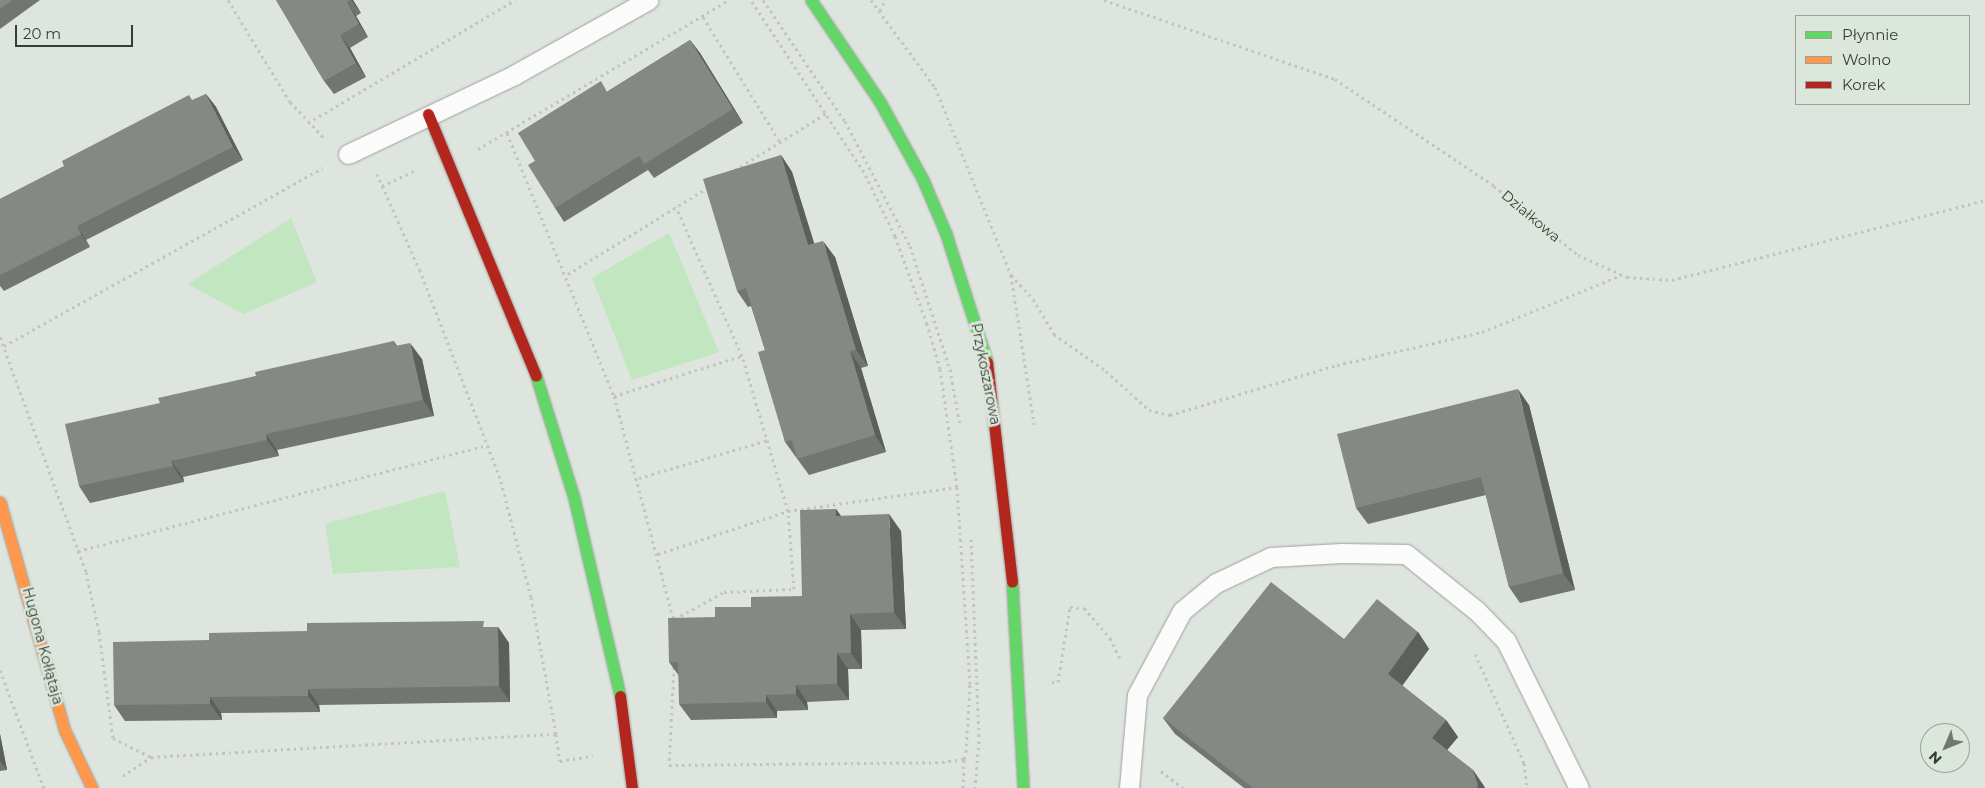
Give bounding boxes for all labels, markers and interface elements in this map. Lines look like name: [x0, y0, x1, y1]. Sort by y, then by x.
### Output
scale bar: [18, 15, 135, 47]
legend: [1795, 15, 1970, 105]
text: 20 m: [23, 24, 61, 43]
text: Płynnie: [1842, 25, 1898, 44]
text: Wolno: [1842, 50, 1891, 69]
text: Korek: [1842, 75, 1886, 94]
street label: Działkowa: [1498, 187, 1564, 245]
street label: Przykoszarowa: [968, 322, 1004, 426]
street label: Hugona Kołłątaja: [19, 585, 67, 707]
north arrow: [1920, 723, 1970, 773]
text: N: [1925, 748, 1945, 768]

